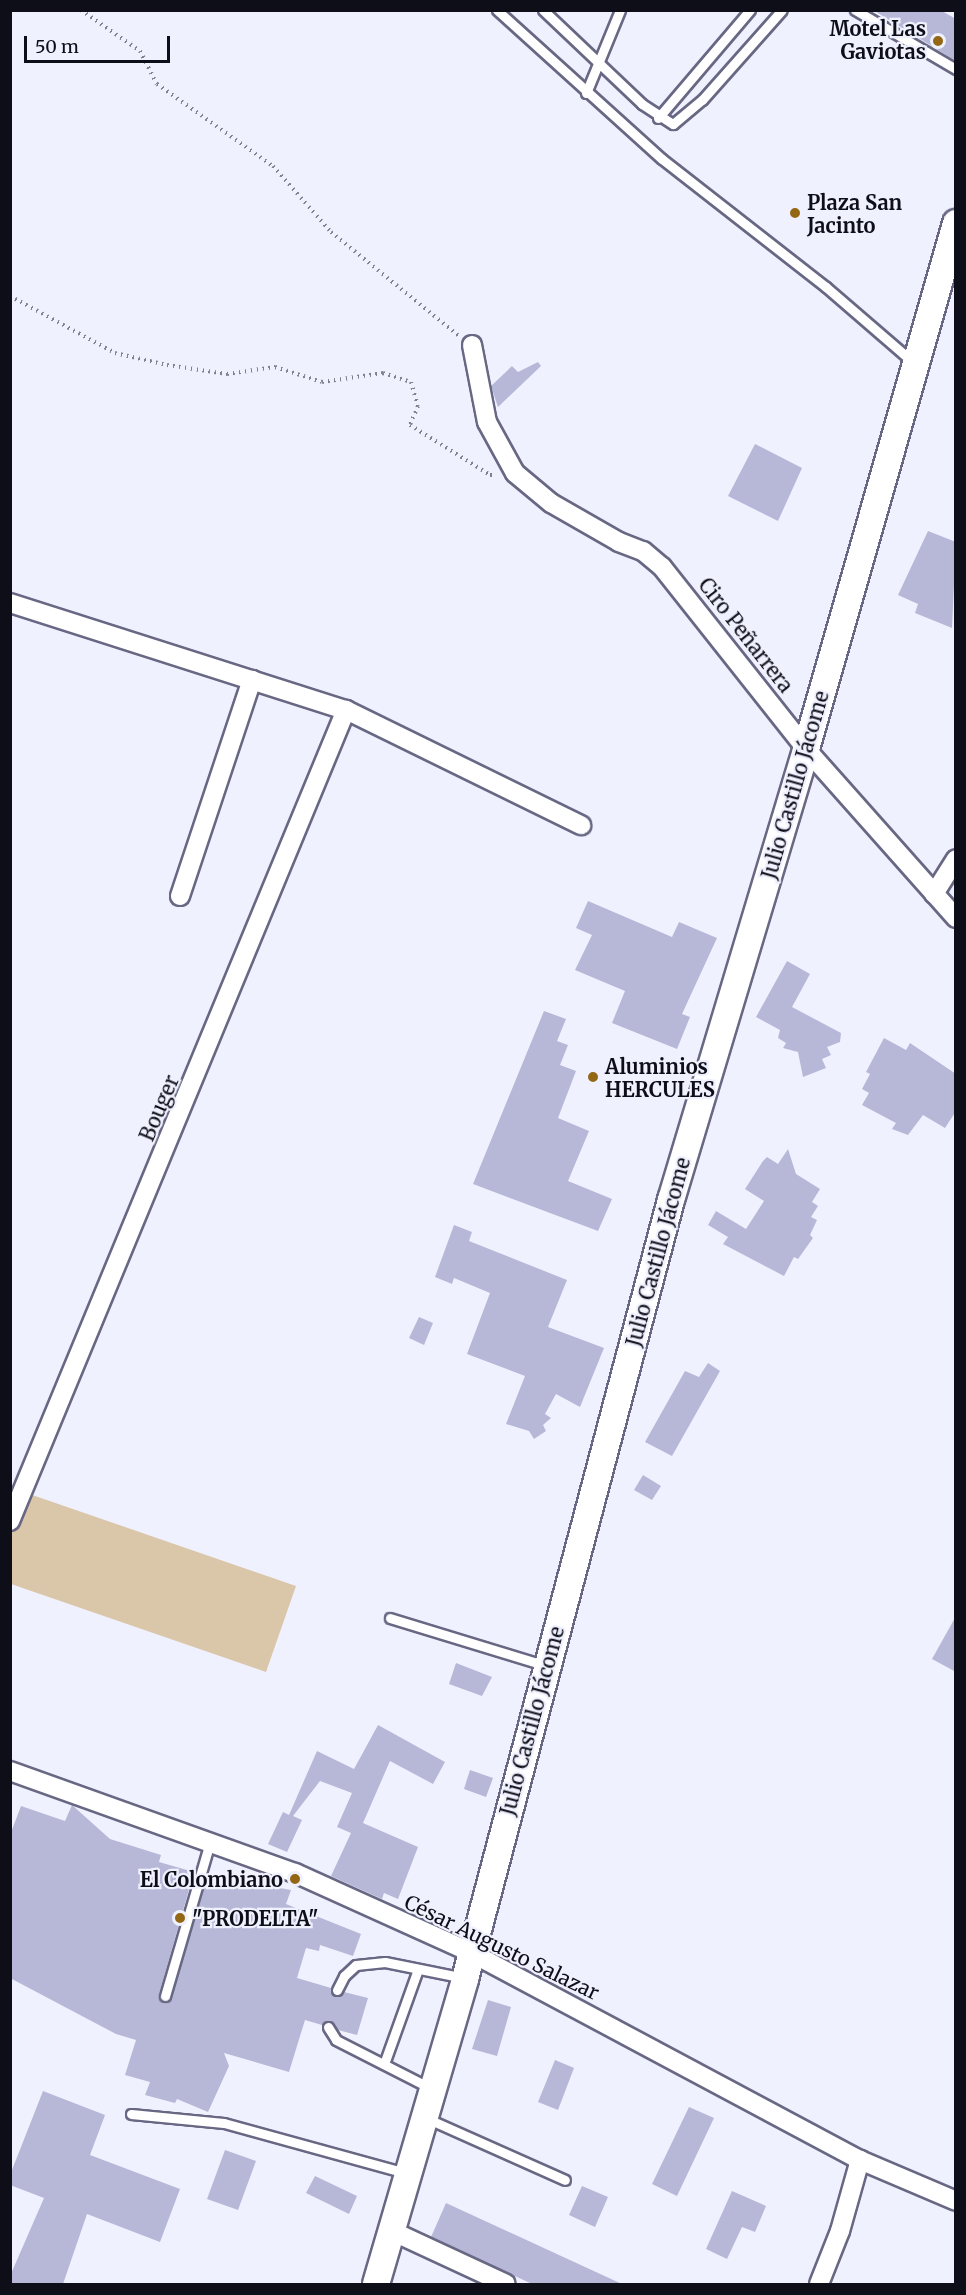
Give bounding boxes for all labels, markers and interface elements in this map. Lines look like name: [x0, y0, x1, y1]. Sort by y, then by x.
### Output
place label: Motel Las Gaviotas: [829, 17, 926, 64]
scale bar: [27, 24, 172, 62]
marker: Motel Las Gaviotas: [931, 34, 945, 48]
text: 50 m: [35, 35, 79, 58]
place label: Plaza San Jacinto: [807, 190, 902, 237]
marker: Plaza San Jacinto: [788, 206, 802, 220]
street label: Ciro Peñarrera: [694, 573, 798, 697]
street label: Julio Castillo Jácome: [757, 688, 833, 882]
place label: Aluminios HERCULES: [605, 1054, 715, 1101]
marker: Aluminios HERCULES: [586, 1070, 600, 1084]
street label: Bouger: [134, 1071, 184, 1145]
street label: Julio Castillo Jácome: [621, 1155, 695, 1349]
street label: Julio Castillo Jácome: [495, 1624, 569, 1818]
place label: El Colombiano: [140, 1867, 283, 1891]
marker: El Colombiano: [288, 1872, 302, 1886]
street label: César Augusto Salazar: [401, 1889, 603, 2005]
place label: "PRODELTA": [192, 1906, 318, 1930]
marker: "PRODELTA": [173, 1911, 187, 1925]

